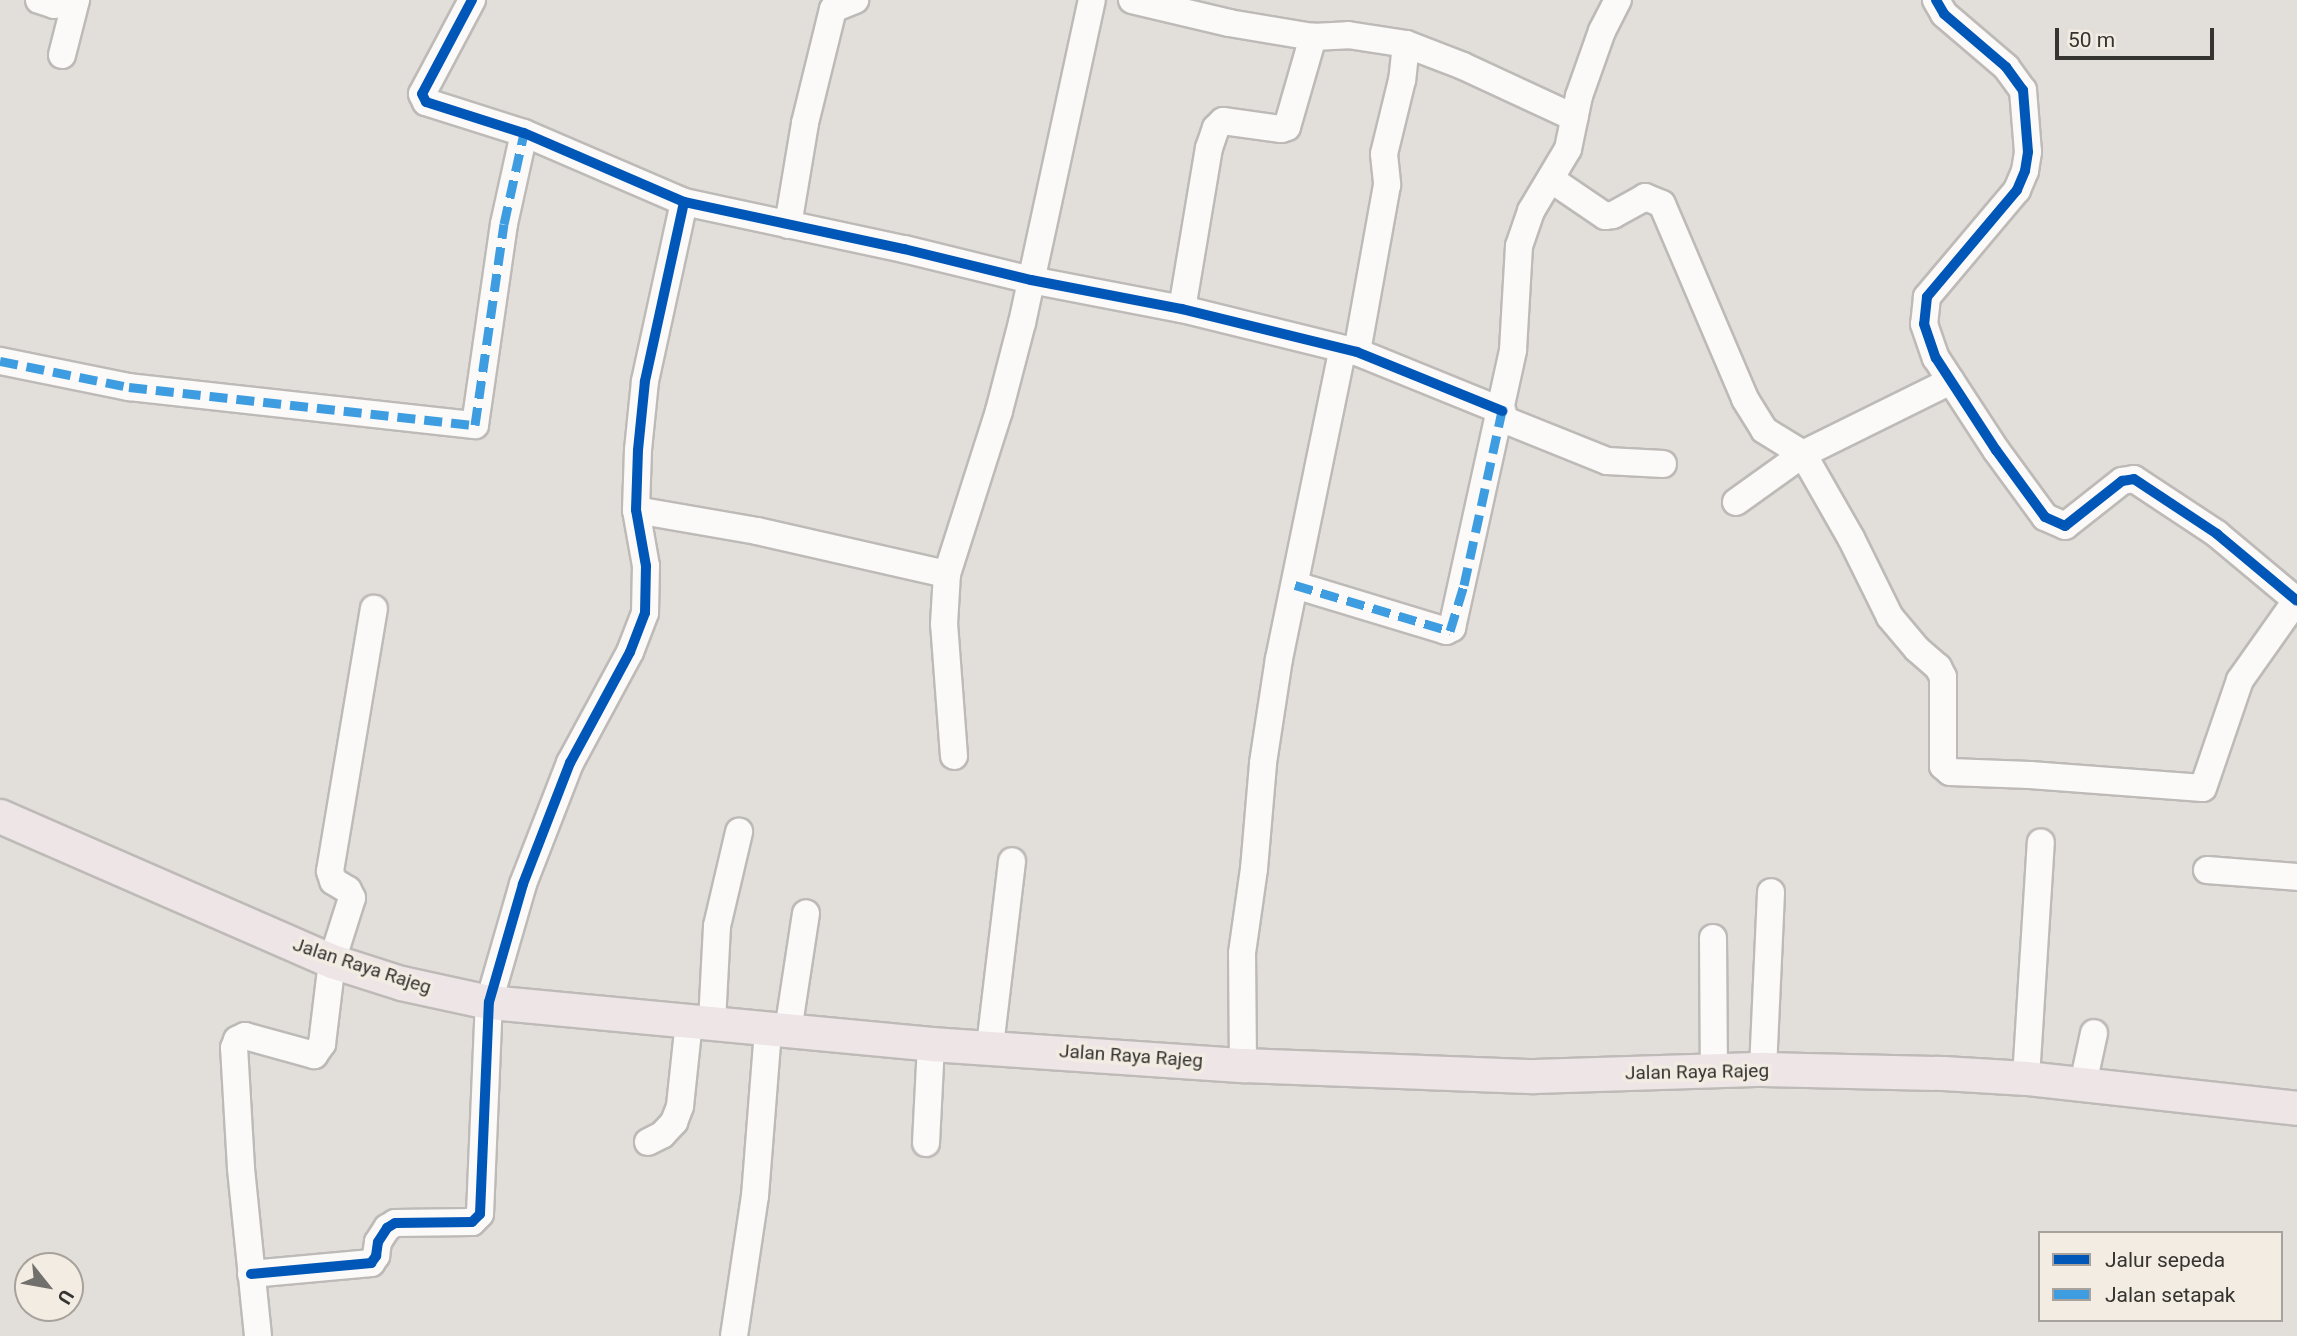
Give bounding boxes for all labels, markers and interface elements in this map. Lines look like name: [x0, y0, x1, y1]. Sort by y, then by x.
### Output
scale bar: [2059, 14, 2218, 58]
text: 50 m: [2068, 28, 2115, 52]
street label: Jalan Raya Rajeg: [290, 933, 434, 999]
street label: Jalan Raya Rajeg: [1058, 1040, 1204, 1072]
street label: Jalan Raya Rajeg: [1625, 1059, 1769, 1085]
legend: [2038, 1231, 2283, 1322]
text: Jalur sepeda: [2105, 1248, 2225, 1272]
north arrow: [14, 1252, 84, 1322]
text: Jalan setapak: [2105, 1283, 2235, 1307]
text: U: [53, 1286, 79, 1308]

